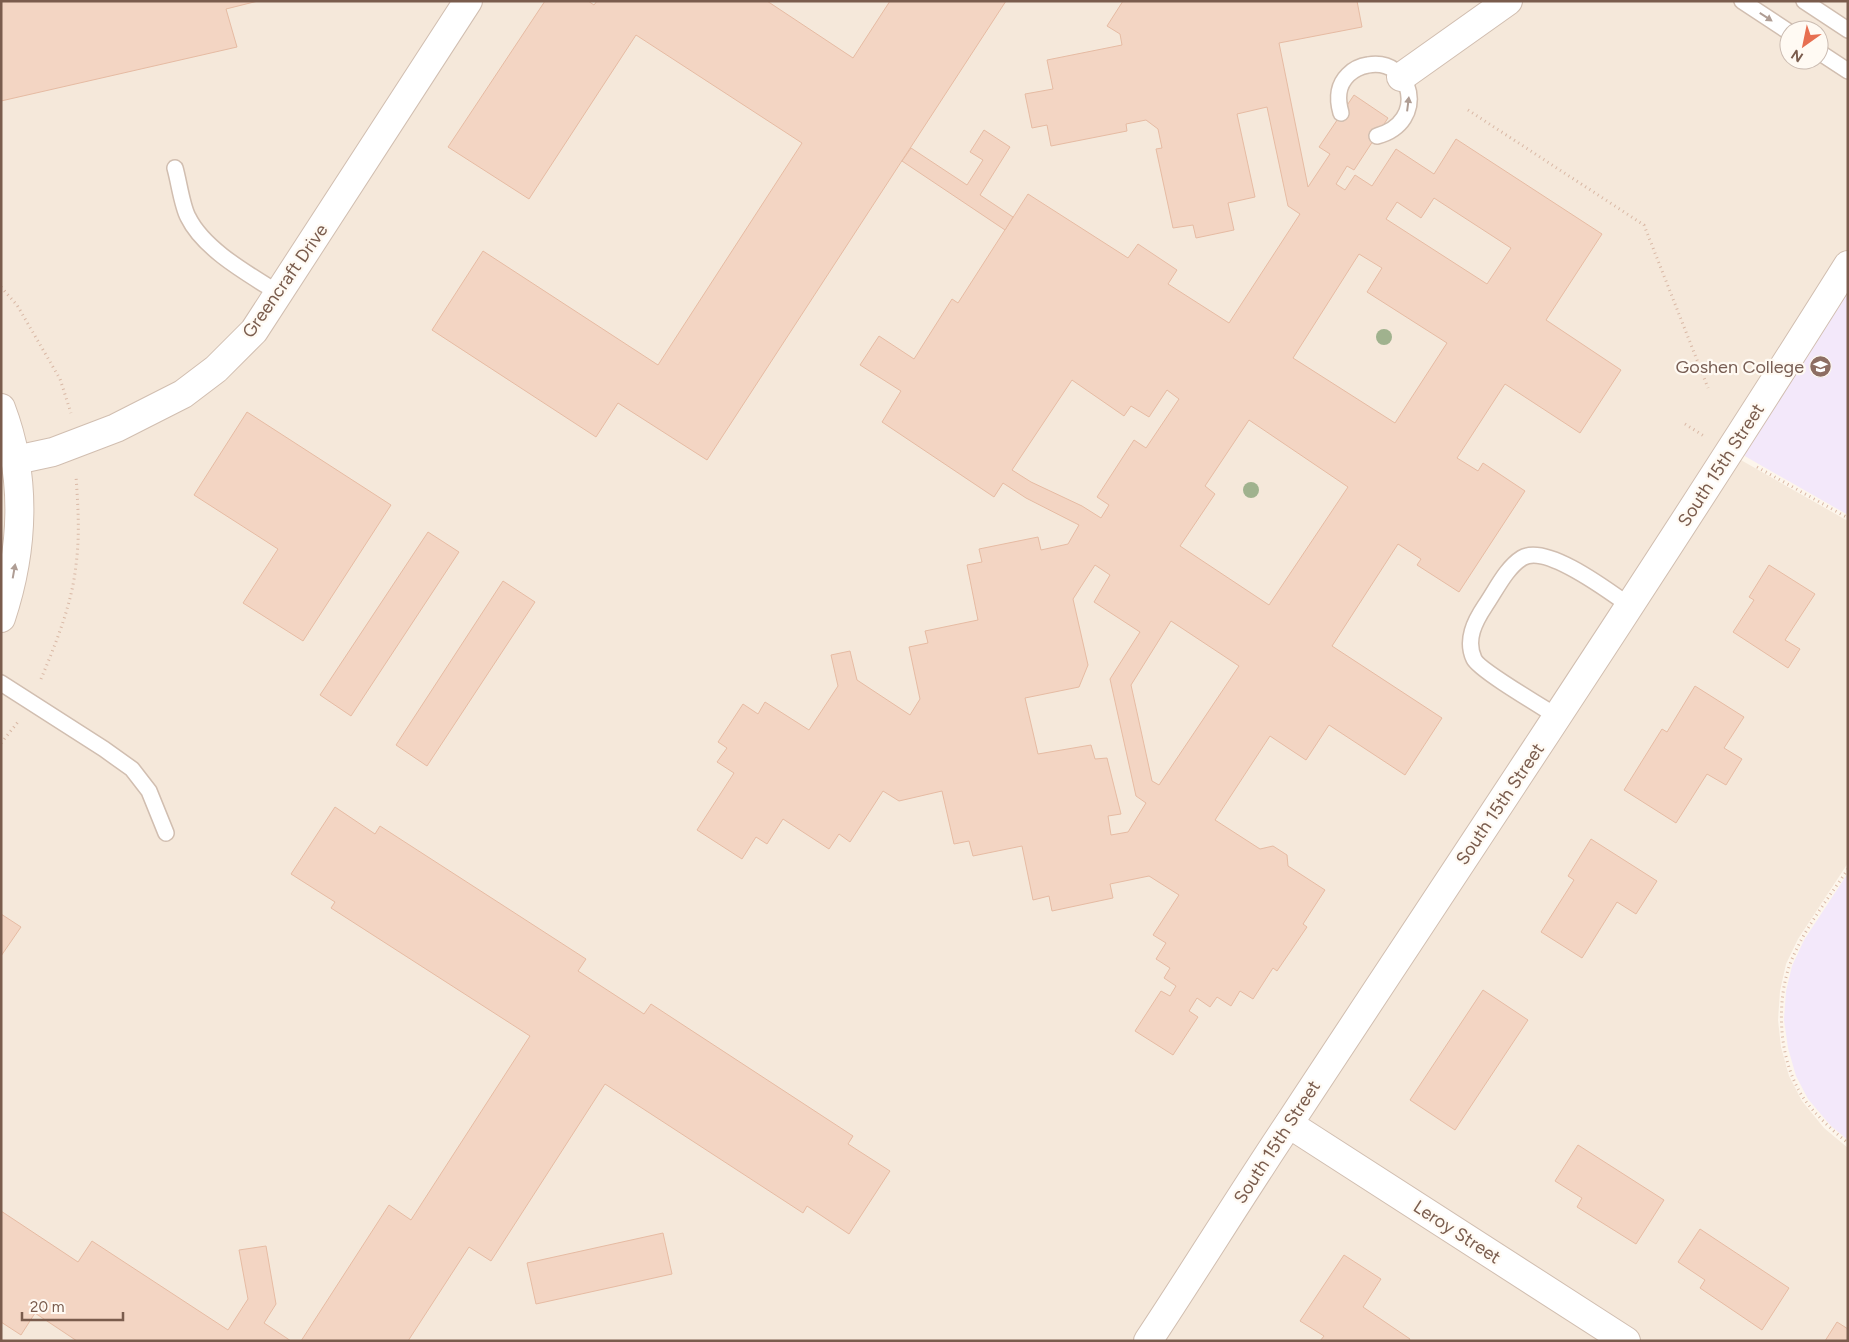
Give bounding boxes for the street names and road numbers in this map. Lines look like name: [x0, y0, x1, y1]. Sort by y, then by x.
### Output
street label: Greencraft Drive: [238, 220, 333, 342]
street label: South 15th Street: [1673, 399, 1769, 531]
street label: South 15th Street: [1451, 739, 1549, 869]
street label: South 15th Street: [1229, 1076, 1325, 1208]
street label: Leroy Street: [1409, 1196, 1505, 1269]

